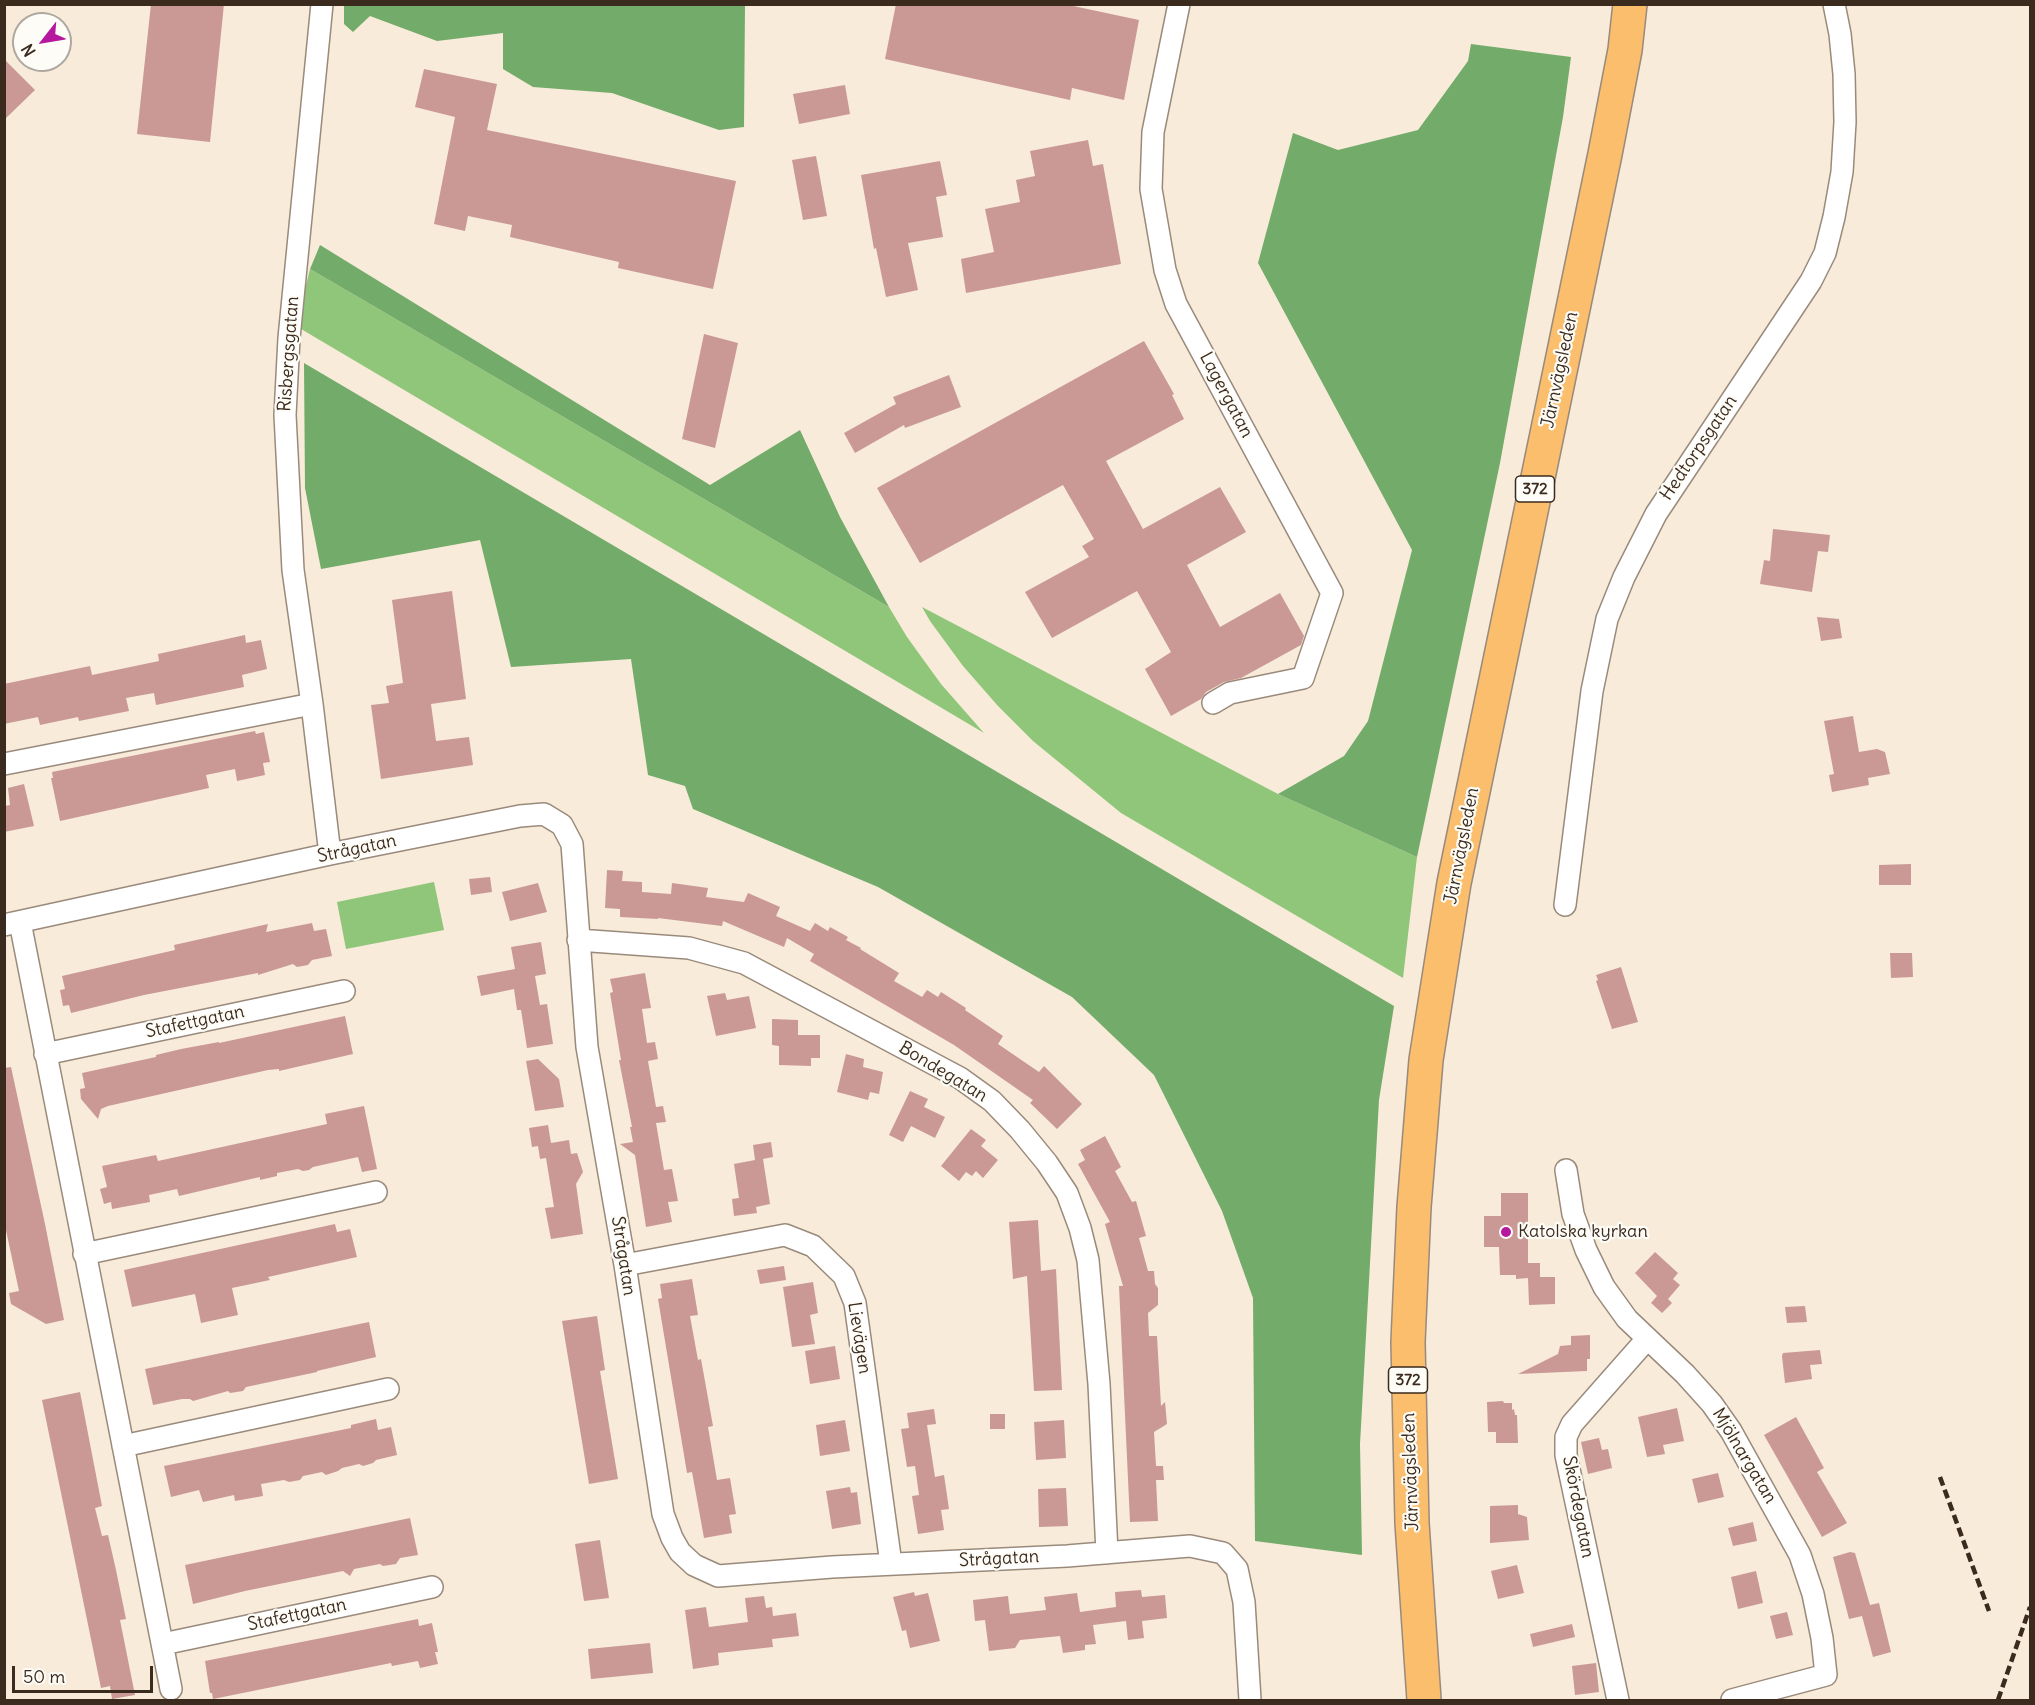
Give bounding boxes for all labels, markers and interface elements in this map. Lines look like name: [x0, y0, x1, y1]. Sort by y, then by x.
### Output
north arrow: [12, 12, 72, 72]
text: N: [17, 40, 40, 60]
street label: Risbergsgatan: [274, 295, 304, 413]
street label: Järnvägsleden: [1537, 310, 1583, 430]
street label: Lagergatan: [1194, 348, 1258, 442]
street label: Hedtorpsgatan: [1656, 391, 1742, 505]
road number: 372: [1516, 476, 1555, 502]
street label: Järnvägsleden: [1440, 786, 1484, 906]
street label: Strågatan: [316, 830, 398, 868]
street label: Stafettgatan: [144, 1001, 246, 1043]
street label: Bondegatan: [895, 1037, 991, 1107]
street label: Strågatan: [606, 1215, 640, 1297]
place label: Katolska kyrkan: [1518, 1221, 1648, 1243]
marker: Katolska kyrkan: [1499, 1225, 1513, 1239]
street label: Lievägen: [843, 1300, 875, 1376]
road number: 372: [1388, 1367, 1428, 1393]
street label: Mjölnargatan: [1707, 1404, 1781, 1508]
street label: Järnvägsleden: [1398, 1412, 1424, 1532]
street label: Skördegatan: [1558, 1454, 1598, 1560]
street label: Strågatan: [958, 1546, 1040, 1572]
street label: Stafettgatan: [246, 1594, 348, 1636]
scale bar: [15, 1654, 156, 1692]
text: 50 m: [23, 1665, 65, 1688]

